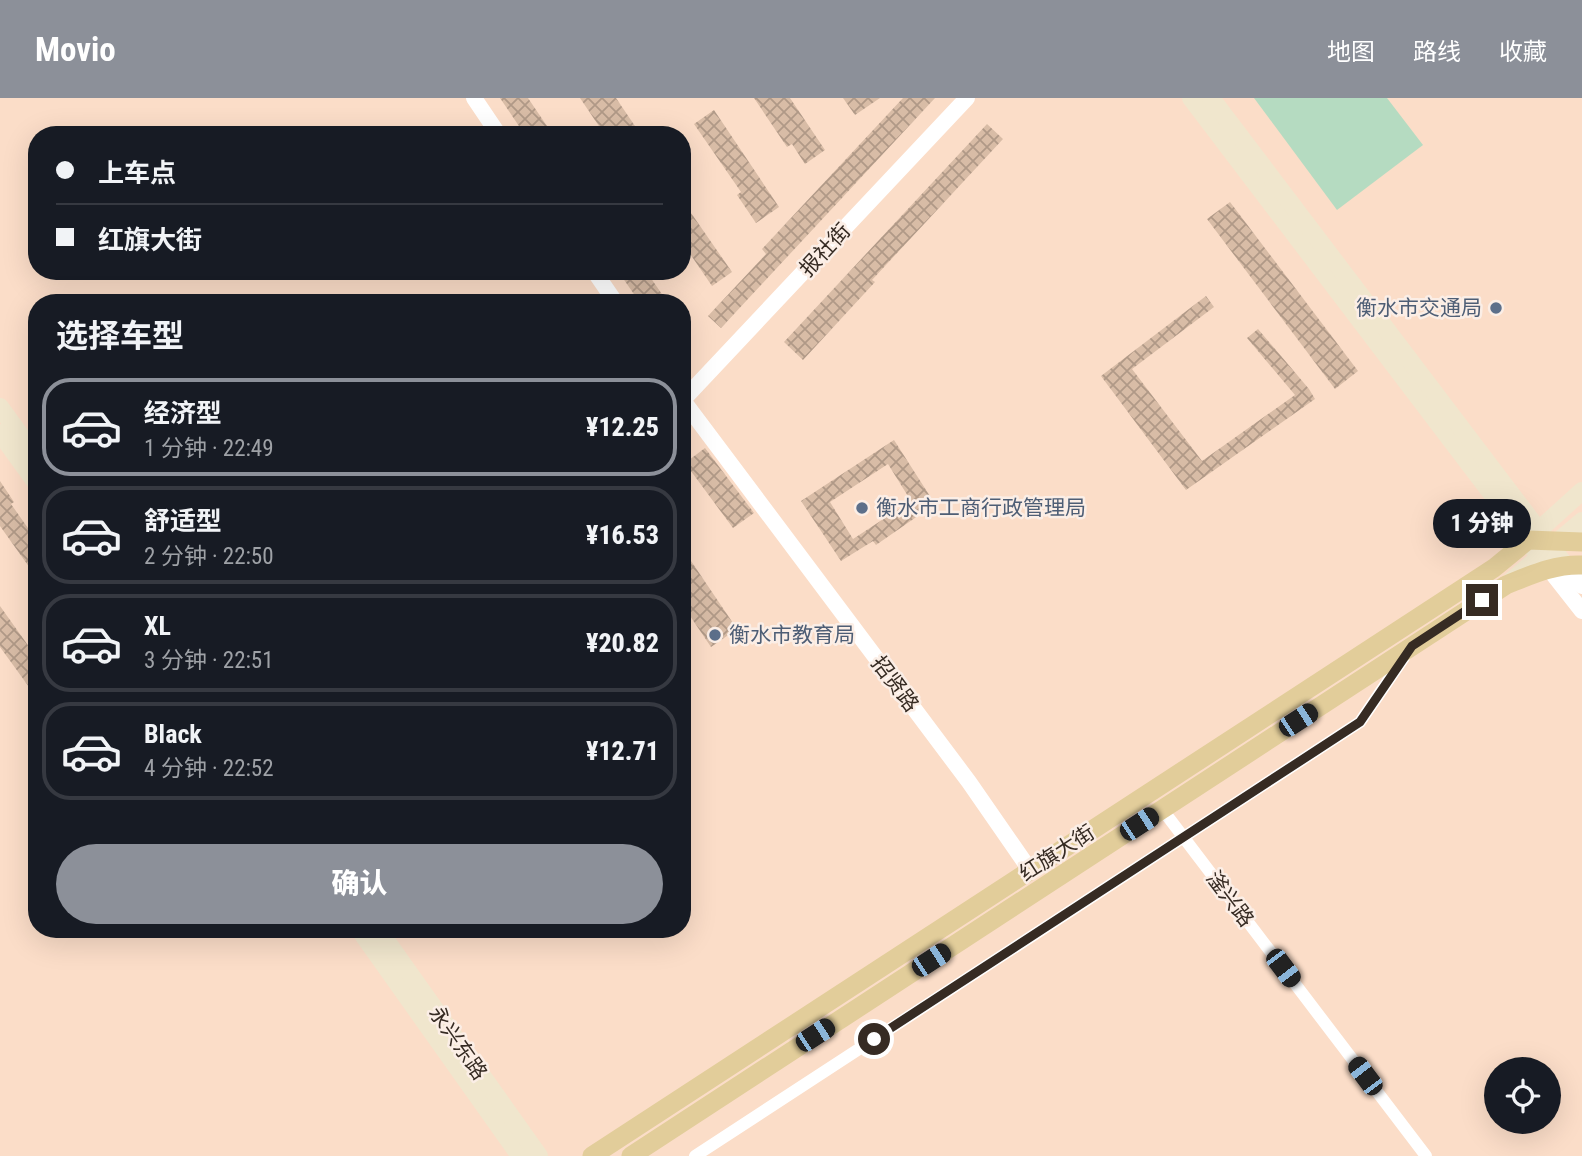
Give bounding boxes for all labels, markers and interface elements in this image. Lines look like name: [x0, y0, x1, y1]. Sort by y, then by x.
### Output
text: Movio: [35, 30, 116, 69]
text: 地图: [1327, 38, 1375, 66]
text: 路线: [1413, 38, 1461, 66]
text: 收藏: [1499, 38, 1547, 66]
text: 上车点: [98, 158, 176, 188]
street label: 报社街: [795, 219, 855, 281]
text: 红旗大街: [98, 225, 202, 255]
place label: 衡水市交通局: [1356, 296, 1482, 320]
marker: 衡水市交通局: [1488, 300, 1504, 316]
text: 选择车型: [56, 317, 184, 355]
icon: car: [60, 396, 123, 459]
text: 经济型: [144, 398, 222, 428]
text: ¥12.25: [586, 412, 659, 442]
text: 1 分钟 · 22:49: [144, 435, 274, 462]
place label: 衡水市工商行政管理局: [876, 496, 1086, 520]
callout: 1 分钟: [1433, 498, 1531, 547]
marker: 衡水市工商行政管理局: [854, 500, 870, 516]
icon: car: [60, 504, 123, 567]
text: 舒适型: [144, 506, 222, 536]
text: 1 分钟: [1451, 510, 1514, 537]
text: ¥16.53: [586, 520, 659, 550]
text: 2 分钟 · 22:50: [144, 543, 274, 570]
route end: [1466, 584, 1498, 616]
text: XL: [144, 611, 171, 641]
icon: car: [60, 612, 123, 675]
place label: 衡水市教育局: [729, 623, 855, 647]
marker: 衡水市教育局: [707, 627, 723, 643]
text: ¥20.82: [586, 628, 659, 658]
text: 3 分钟 · 22:51: [144, 647, 274, 674]
street label: 招贤路: [866, 652, 924, 716]
car: [1275, 700, 1322, 740]
text: Black: [144, 719, 202, 749]
icon: car: [60, 720, 123, 783]
text: ¥12.71: [586, 736, 659, 766]
text: 4 分钟 · 22:52: [144, 755, 274, 782]
car: [1116, 804, 1163, 844]
street label: 红旗大街: [1015, 820, 1099, 886]
button: 确认: [56, 844, 663, 924]
street label: 滏兴路: [1201, 867, 1259, 931]
car: [908, 940, 955, 980]
car: [1262, 945, 1305, 991]
street label: 永兴东路: [424, 1002, 492, 1084]
car: [792, 1015, 839, 1055]
route start: [858, 1023, 890, 1055]
car: [1344, 1053, 1387, 1099]
map controls: [1484, 1057, 1561, 1134]
button: locate: [1484, 1057, 1561, 1134]

